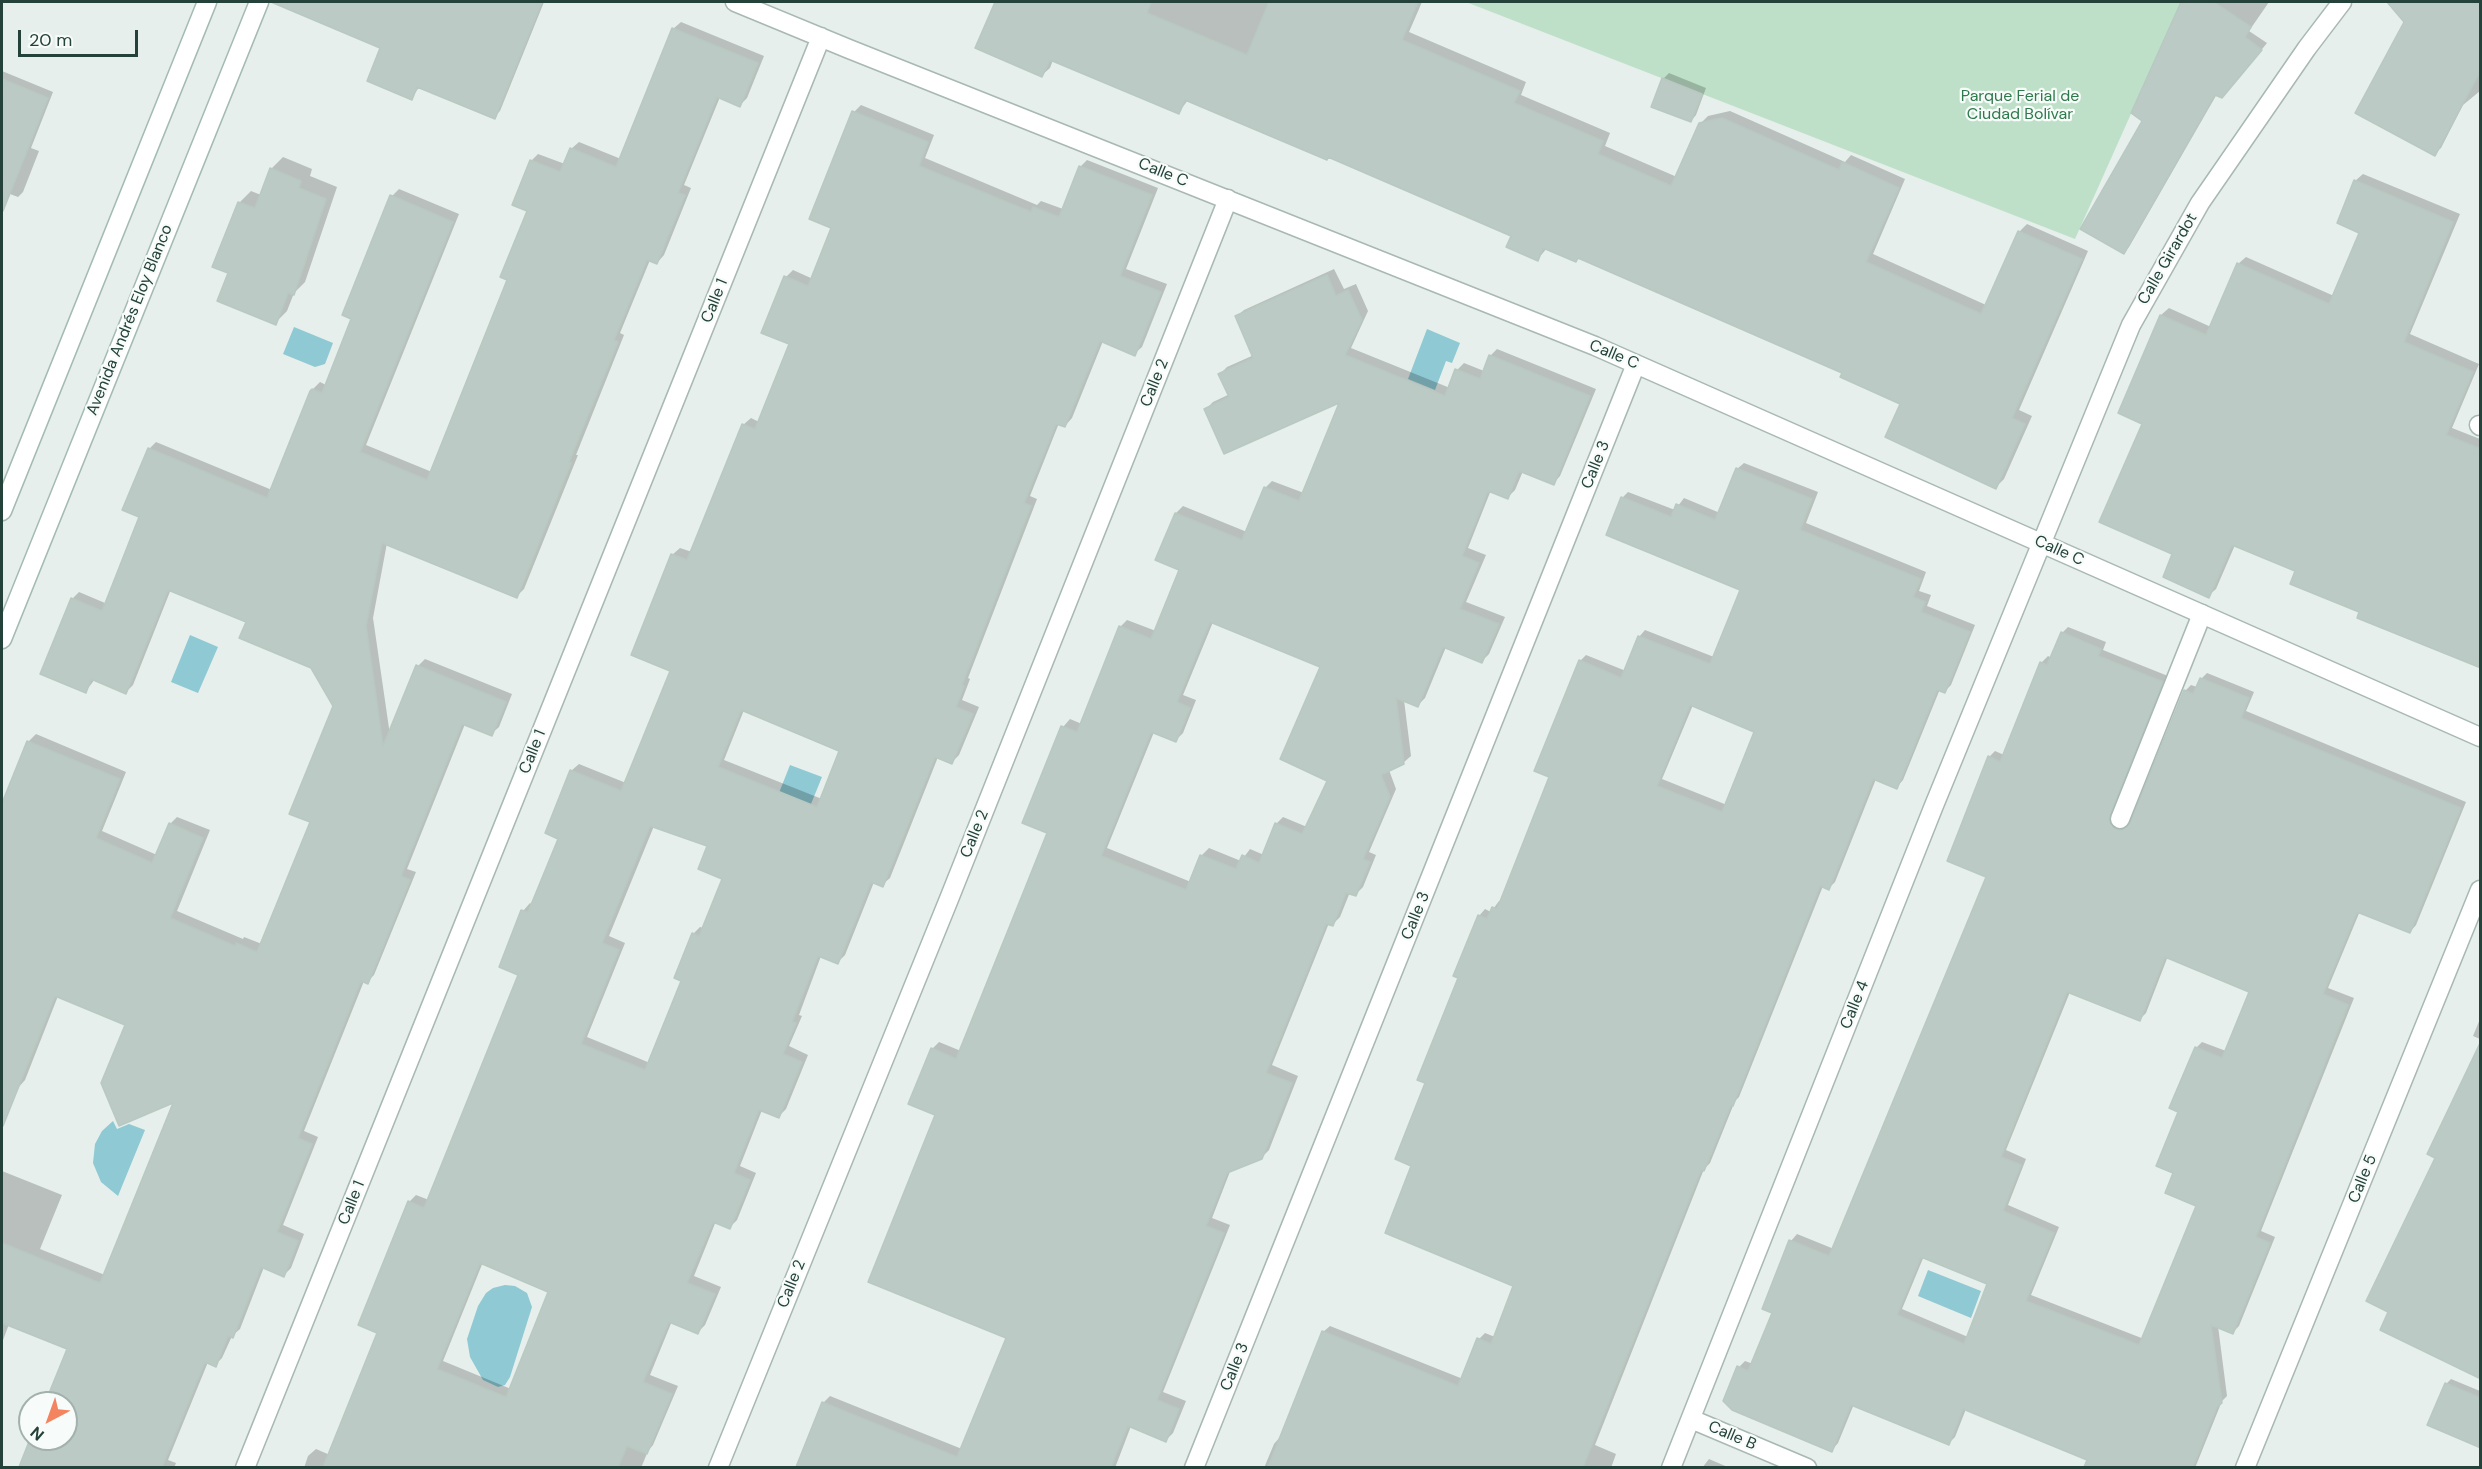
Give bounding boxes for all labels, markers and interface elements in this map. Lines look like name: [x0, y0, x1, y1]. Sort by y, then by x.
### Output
scale bar: [21, 18, 141, 56]
text: 20 m: [29, 28, 72, 52]
park label: Parque Ferial de Ciudad Bolívar: [1961, 87, 2079, 125]
street label: Calle C: [1135, 154, 1191, 192]
street label: Calle Girardot: [2134, 210, 2202, 308]
street label: Avenida Andrés Eloy Blanco: [83, 222, 177, 418]
street label: Calle 1: [698, 276, 732, 326]
street label: Calle C: [1586, 336, 1642, 374]
street label: Calle 2: [1137, 356, 1173, 410]
street label: Calle 3: [1578, 438, 1614, 492]
street label: Calle C: [2031, 532, 2087, 570]
street label: Calle 1: [516, 727, 550, 777]
street label: Calle 2: [957, 807, 993, 861]
street label: Calle 3: [1398, 889, 1434, 943]
street label: Calle 4: [1837, 978, 1873, 1032]
street label: Calle 5: [2345, 1152, 2381, 1206]
street label: Calle 1: [335, 1178, 369, 1228]
street label: Calle 2: [774, 1257, 810, 1311]
street label: Calle 3: [1217, 1340, 1253, 1394]
north arrow: [18, 1391, 78, 1451]
street label: Calle B: [1705, 1417, 1759, 1455]
text: N: [26, 1422, 48, 1445]

